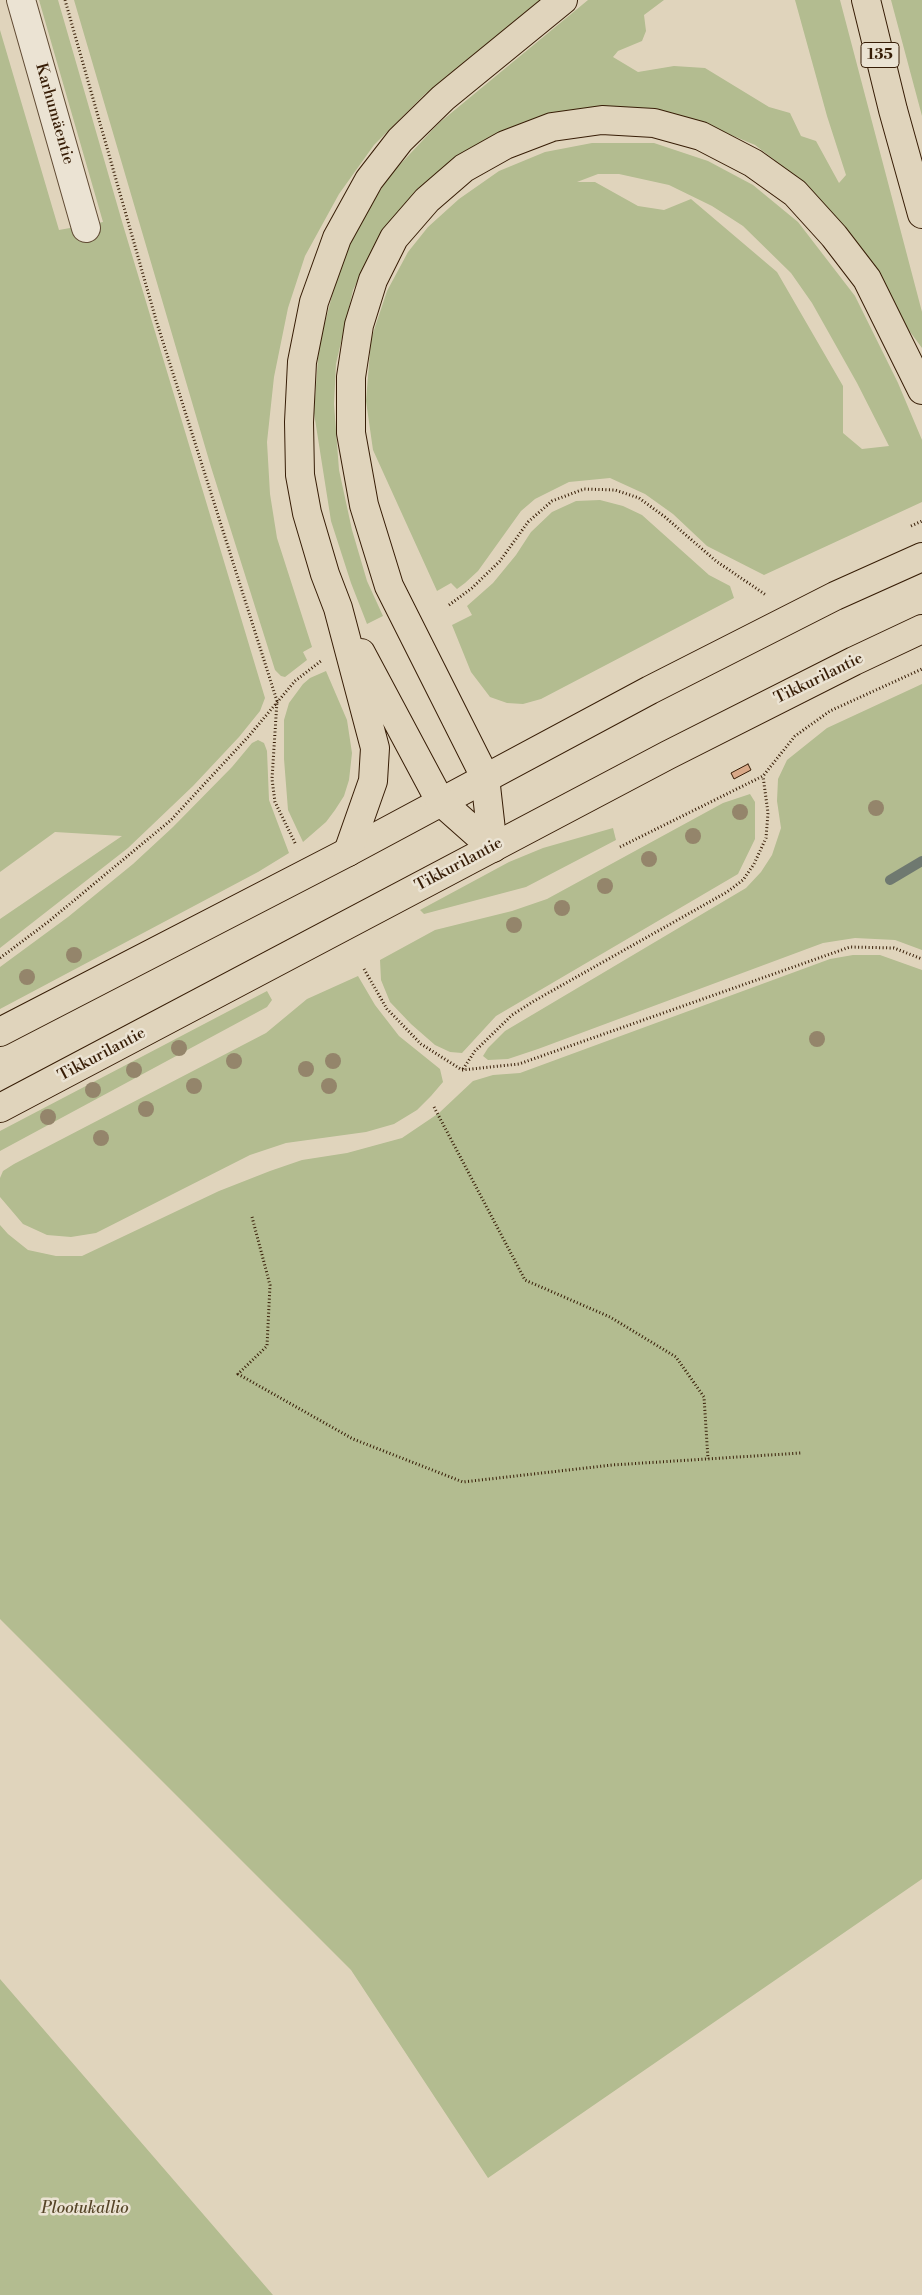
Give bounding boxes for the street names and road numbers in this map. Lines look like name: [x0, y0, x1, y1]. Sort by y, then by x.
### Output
road number: 135: [861, 42, 899, 68]
street label: Karhumäentie: [30, 61, 78, 167]
street label: Tikkurilantie: [771, 649, 867, 709]
street label: Tikkurilantie: [412, 834, 506, 896]
street label: Tikkurilantie: [55, 1024, 149, 1086]

